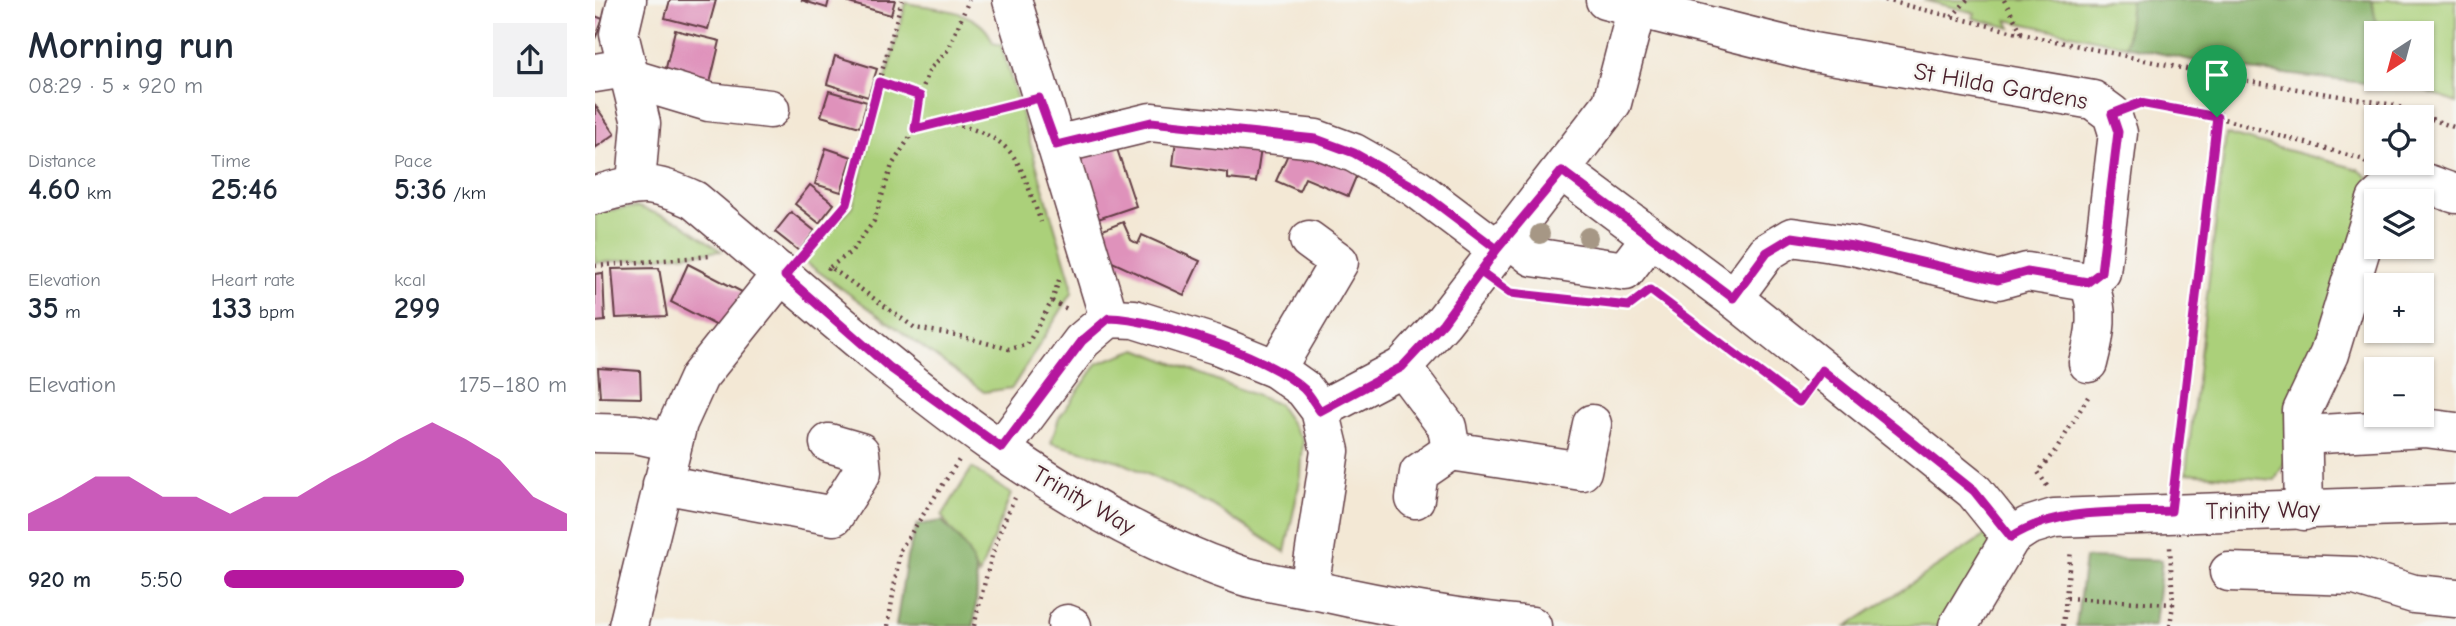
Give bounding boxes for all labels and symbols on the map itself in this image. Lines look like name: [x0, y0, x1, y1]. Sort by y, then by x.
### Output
north arrow: [2364, 21, 2434, 91]
pin: [2187, 45, 2247, 117]
street label: St Hilda Gardens: [1912, 57, 2090, 115]
street label: Trinity Way: [1028, 459, 1141, 541]
street label: Trinity Way: [2206, 495, 2321, 525]

